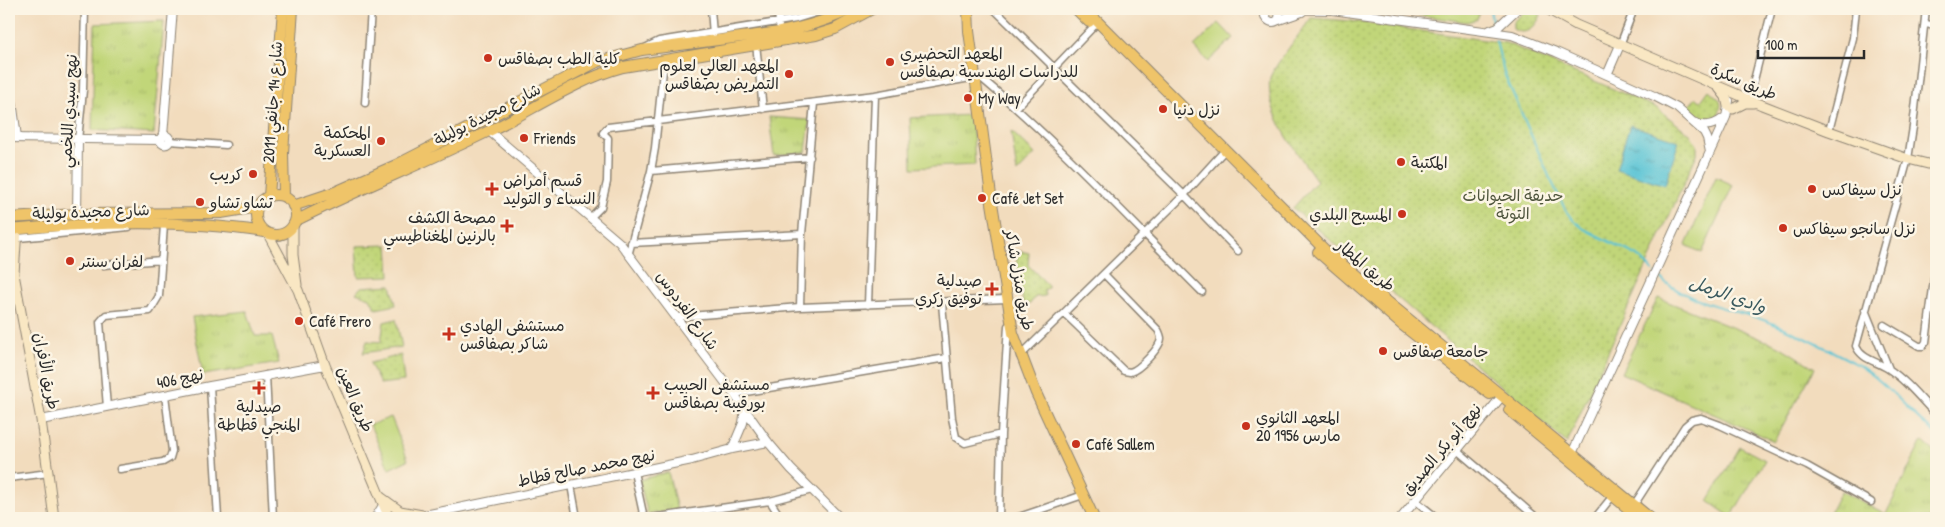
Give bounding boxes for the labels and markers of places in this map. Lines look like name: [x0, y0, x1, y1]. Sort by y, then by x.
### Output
place label: المعهد التحضيري للدراسات الهندسية بصفاقس: [900, 42, 1078, 82]
place label: كلية الطب بصفاقس: [498, 47, 620, 69]
marker: كلية الطب بصفاقس: [482, 52, 494, 64]
place label: المعهد العالي لعلوم التمريض بصفاقس: [659, 54, 779, 94]
marker: المعهد التحضيري للدراسات الهندسية بصفاقس: [884, 56, 896, 68]
marker: المعهد العالي لعلوم التمريض بصفاقس: [783, 68, 795, 80]
place label: My Way: [978, 87, 1021, 109]
marker: My Way: [962, 92, 974, 104]
place label: نزل دنيا: [1173, 98, 1220, 120]
marker: نزل دنيا: [1157, 103, 1169, 115]
place label: المحكمة العسكرية: [314, 121, 371, 161]
place label: Friends: [533, 127, 576, 149]
marker: Friends: [518, 132, 530, 144]
marker: المحكمة العسكرية: [375, 135, 387, 147]
place label: المكتبة: [1411, 151, 1448, 173]
marker: المكتبة: [1395, 156, 1407, 168]
place label: كريب: [209, 163, 243, 185]
marker: كريب: [247, 168, 259, 180]
place label: قسم أمراض النساء و التوليد: [503, 169, 595, 209]
place label: نزل سيفاكس: [1822, 178, 1902, 200]
marker: قسم أمراض النساء و التوليد: [485, 182, 499, 196]
marker: نزل سيفاكس: [1806, 183, 1818, 195]
place label: Café Jet Set: [992, 187, 1064, 209]
place label: تشاو تشاو: [208, 191, 273, 213]
marker: Café Jet Set: [976, 192, 988, 204]
marker: تشاو تشاو: [194, 196, 206, 208]
place label: المسبح البلدي: [1309, 203, 1392, 226]
place label: مصحة الكشف بالرنين المغناطيسي: [383, 206, 496, 250]
marker: المسبح البلدي: [1396, 208, 1408, 220]
place label: نزل سانجو سيفاكس: [1793, 217, 1916, 239]
marker: مصحة الكشف بالرنين المغناطيسي: [500, 219, 514, 233]
marker: نزل سانجو سيفاكس: [1777, 222, 1789, 234]
place label: لفران سنتر: [78, 250, 143, 272]
marker: لفران سنتر: [64, 255, 76, 267]
place label: صيدلية توفيق زكري: [915, 269, 982, 310]
marker: صيدلية توفيق زكري: [986, 283, 998, 295]
place label: Café Frero: [309, 310, 372, 332]
place label: مستشفى الهادي شاكر بصفاقس: [460, 314, 564, 354]
marker: Café Frero: [293, 315, 305, 327]
marker: مستشفى الهادي شاكر بصفاقس: [442, 327, 456, 341]
place label: جامعة صفاقس: [1393, 340, 1488, 362]
marker: جامعة صفاقس: [1377, 345, 1389, 357]
place label: مستشفى الحبيب بورقيبة بصفاقس: [664, 373, 770, 413]
marker: صيدلية المنجي قطاطة: [253, 382, 265, 394]
marker: مستشفى الحبيب بورقيبة بصفاقس: [646, 386, 660, 400]
place label: صيدلية المنجي قطاطة: [218, 395, 300, 439]
place label: المعهد الثانوي 20 مارس 1956: [1256, 406, 1341, 446]
marker: المعهد الثانوي 20 مارس 1956: [1240, 420, 1252, 432]
place label: Café Sallem: [1086, 433, 1155, 455]
marker: Café Sallem: [1070, 438, 1082, 450]

